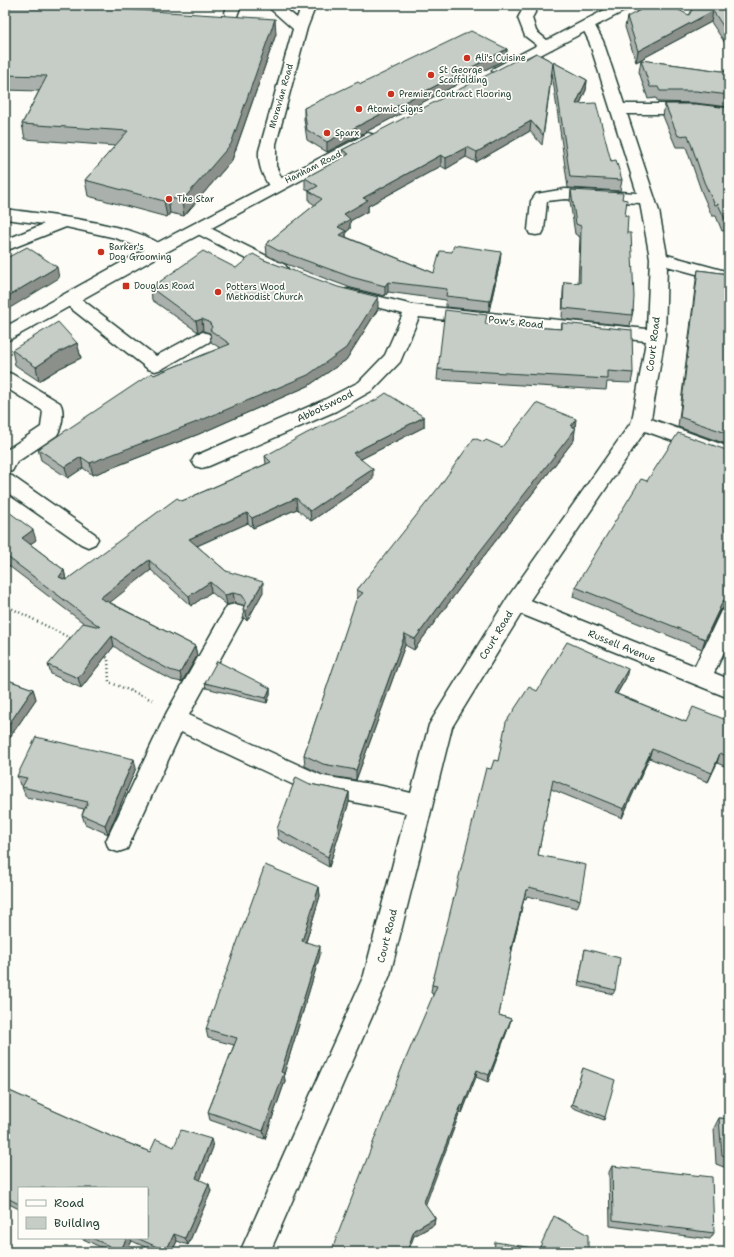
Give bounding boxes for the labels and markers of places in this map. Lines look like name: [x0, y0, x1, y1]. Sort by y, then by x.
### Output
place label: Ali's Cuisine: [475, 52, 526, 64]
marker: Ali's Cuisine: [462, 53, 472, 63]
place label: St George Scaffolding: [439, 64, 488, 86]
marker: St George Scaffolding: [426, 70, 436, 80]
place label: Premier Contract Flooring: [399, 88, 512, 100]
marker: Premier Contract Flooring: [386, 89, 396, 99]
place label: Atomic Signs: [367, 103, 423, 115]
marker: Atomic Signs: [354, 104, 364, 114]
place label: Sparx: [335, 127, 360, 139]
marker: Sparx: [322, 128, 332, 138]
place label: The Star: [177, 193, 214, 205]
marker: The Star: [164, 194, 174, 204]
place label: Barker's Dog Grooming: [109, 241, 172, 263]
marker: Barker's Dog Grooming: [96, 247, 106, 257]
place label: Douglas Road: [134, 280, 195, 292]
marker: Douglas Road: [121, 281, 131, 291]
place label: Potters Wood Methodist Church: [226, 281, 304, 303]
marker: Potters Wood Methodist Church: [213, 287, 223, 297]

